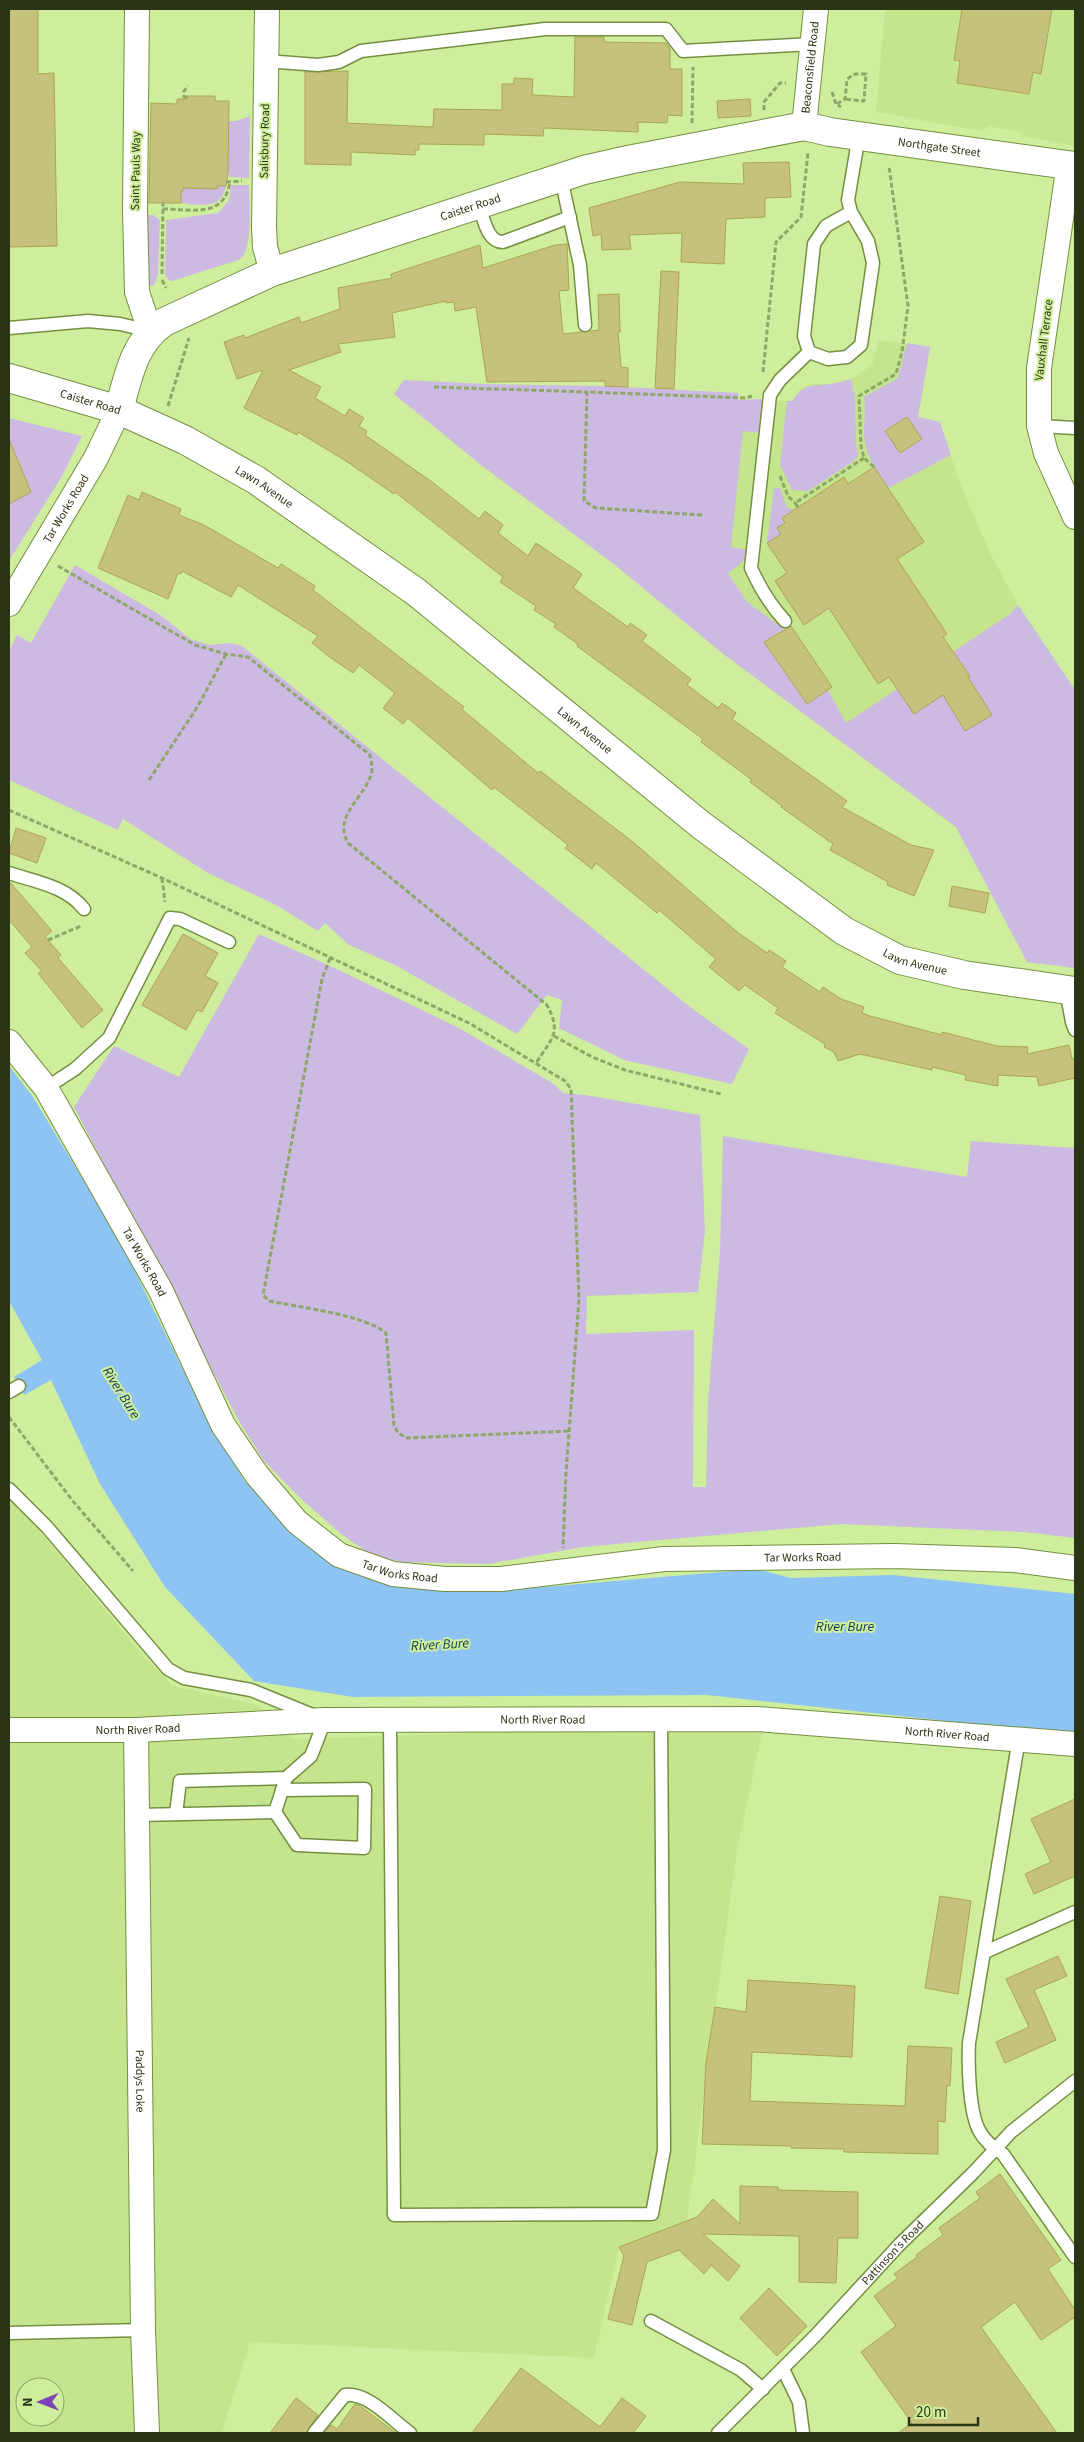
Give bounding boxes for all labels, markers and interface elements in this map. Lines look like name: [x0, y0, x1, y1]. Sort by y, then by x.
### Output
street label: Beaconsfield Road: [797, 20, 823, 114]
street label: Salisbury Road: [256, 103, 274, 179]
street label: Saint Pauls Way: [127, 131, 145, 210]
street label: Northgate Street: [897, 133, 982, 161]
street label: Caister Road: [438, 189, 503, 225]
street label: Vauxhall Terrace: [1031, 298, 1057, 382]
street label: Caister Road: [58, 385, 123, 419]
street label: Lawn Avenue: [232, 461, 297, 512]
street label: Tar Works Road: [39, 471, 93, 546]
street label: Lawn Avenue: [554, 702, 616, 758]
street label: Lawn Avenue: [880, 944, 949, 979]
street label: Tar Works Road: [118, 1224, 171, 1299]
water label: River Bure: [97, 1363, 145, 1423]
street label: Tar Works Road: [764, 1548, 842, 1566]
street label: Tar Works Road: [359, 1555, 439, 1587]
water label: River Bure: [816, 1617, 874, 1637]
water label: River Bure: [410, 1633, 470, 1657]
street label: North River Road: [500, 1711, 585, 1728]
street label: North River Road: [95, 1719, 181, 1739]
street label: North River Road: [904, 1722, 990, 1746]
street label: Paddys Loke: [131, 2050, 149, 2112]
street label: Pattinson's Road: [858, 2217, 928, 2289]
north arrow: [15, 2377, 65, 2427]
scale bar: [909, 2394, 978, 2426]
text: N: [18, 2397, 38, 2407]
text: 20 m: [916, 2402, 946, 2423]

